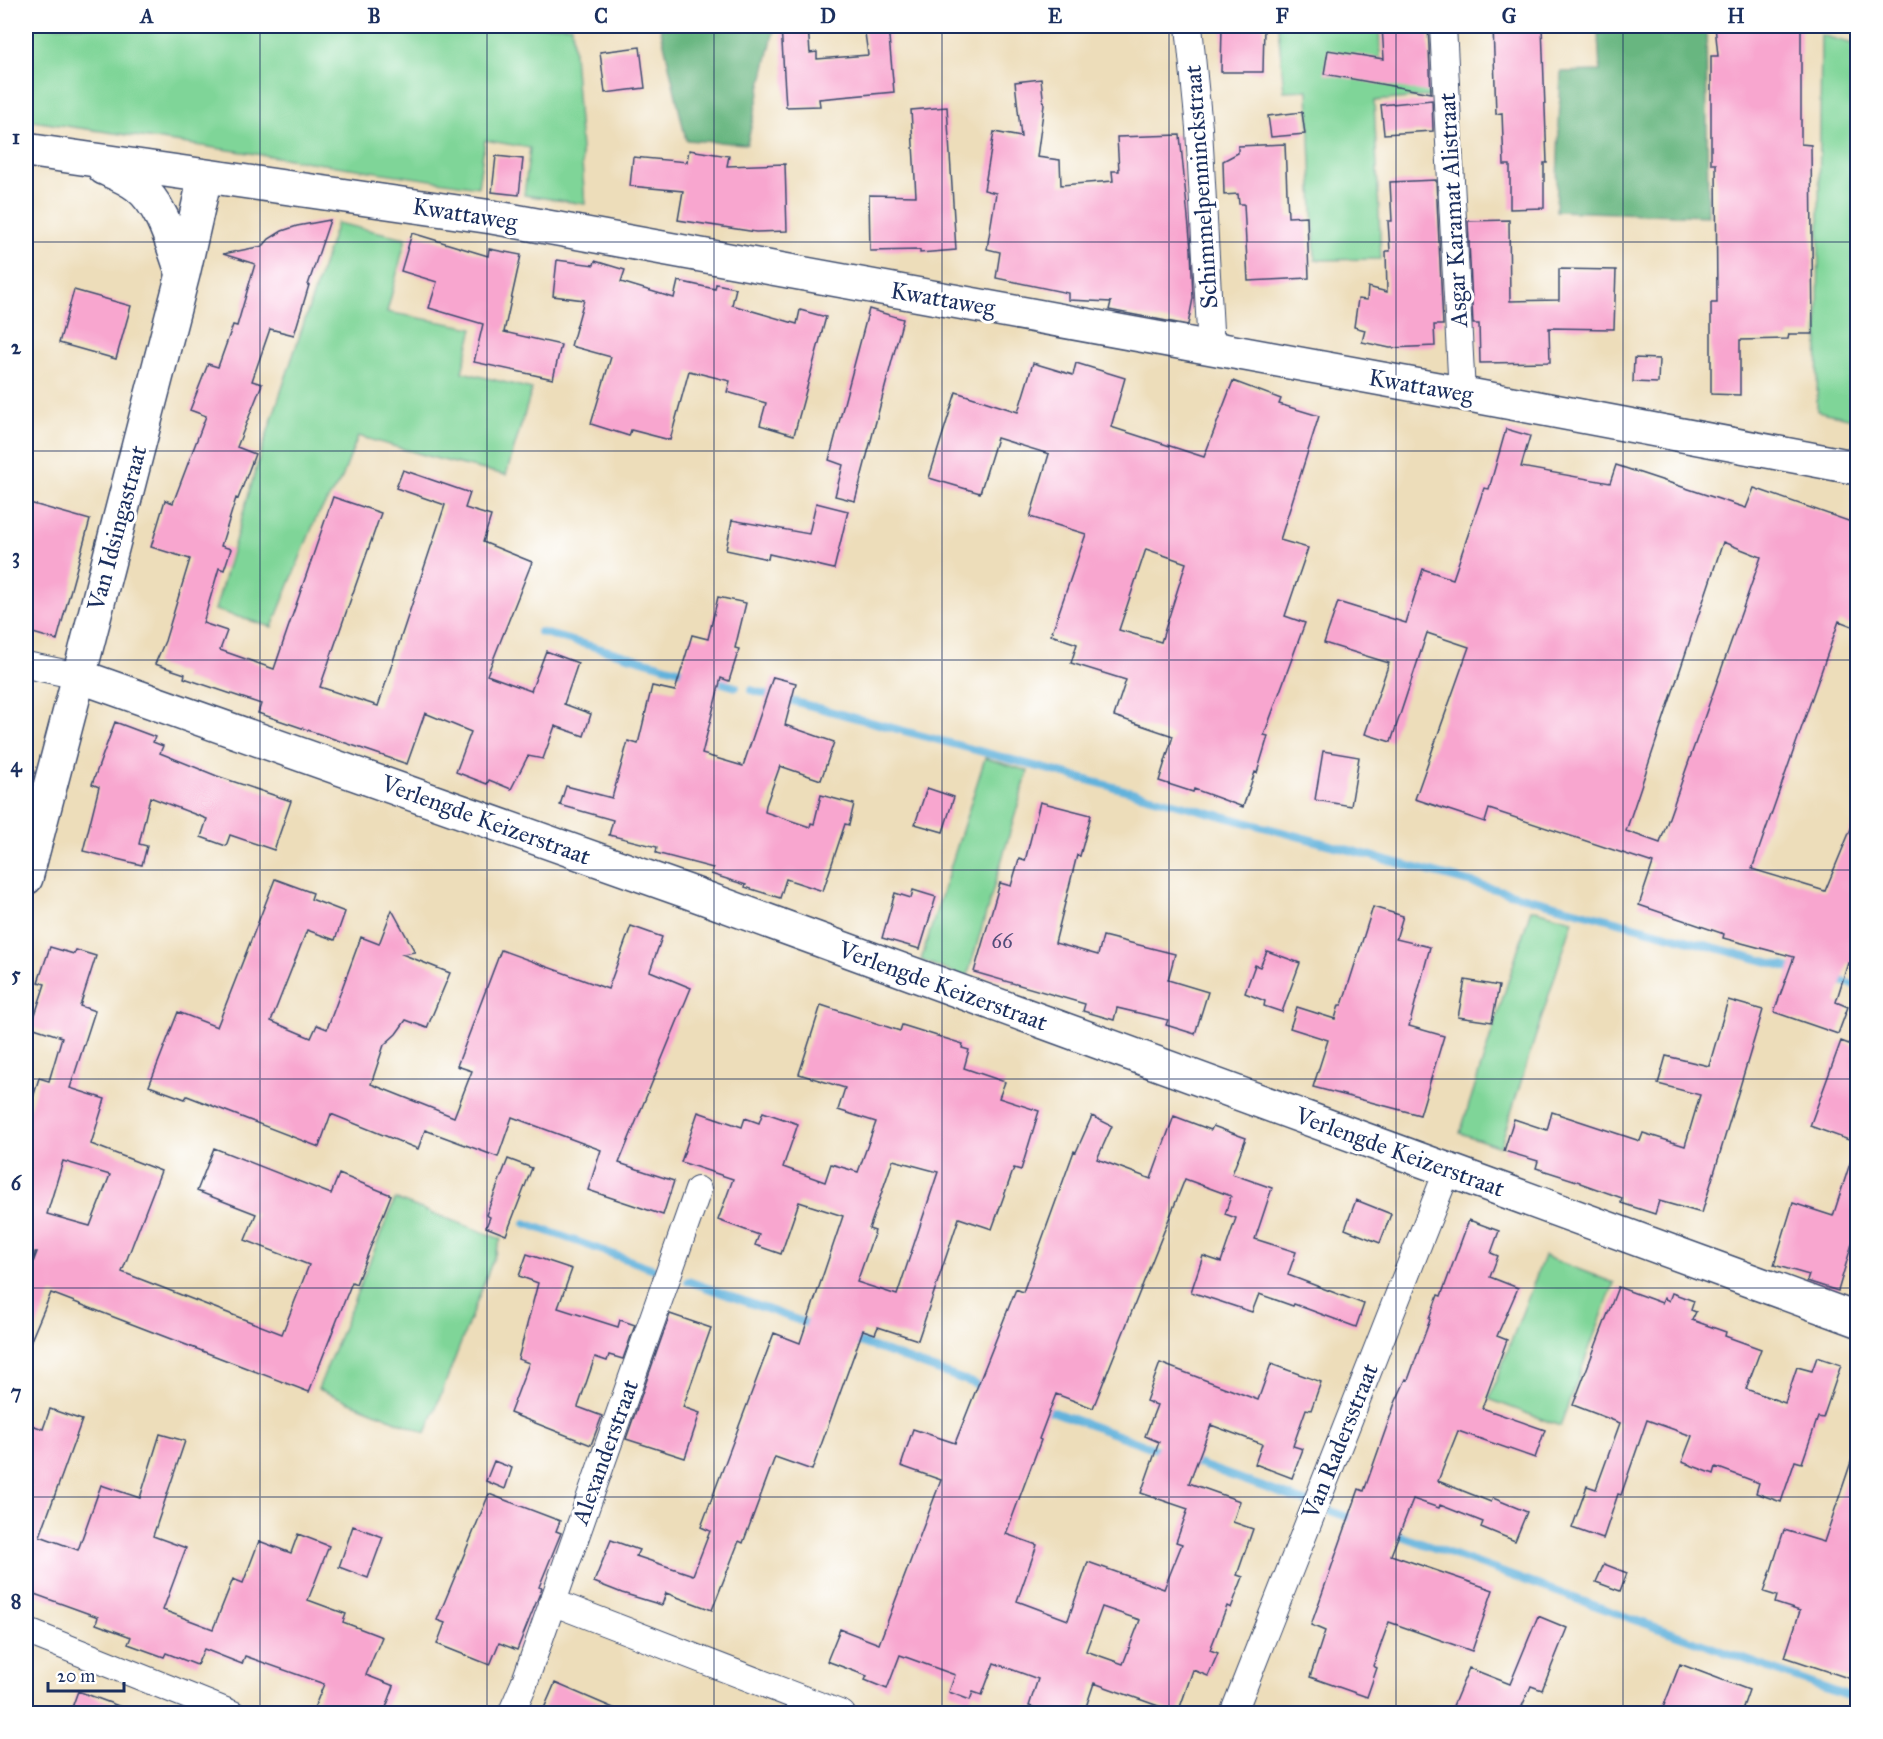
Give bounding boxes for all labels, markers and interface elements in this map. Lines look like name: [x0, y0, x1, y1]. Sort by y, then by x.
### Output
text: A: [138, 4, 154, 28]
text: B: [367, 4, 381, 28]
text: C: [594, 4, 608, 28]
text: D: [820, 4, 836, 28]
text: E: [1048, 4, 1063, 28]
text: F: [1275, 4, 1289, 28]
text: G: [1502, 4, 1517, 28]
text: H: [1727, 4, 1745, 28]
street label: Schimmelpenninckstraat: [1177, 64, 1224, 310]
street label: Asgar Karamat Alistraat: [1432, 91, 1474, 329]
text: 1: [12, 125, 20, 149]
street label: Kwattaweg: [410, 191, 520, 237]
street label: Kwattaweg: [888, 275, 998, 323]
text: 2: [11, 335, 22, 359]
street label: Kwattaweg: [1366, 362, 1476, 410]
street label: Van Idsingastraat: [80, 442, 154, 615]
text: 3: [12, 544, 20, 569]
text: 4: [10, 753, 22, 778]
street label: Verlengde Keizerstraat: [377, 768, 595, 872]
house number: 66: [991, 928, 1014, 954]
street label: Verlengde Keizerstraat: [834, 934, 1052, 1038]
text: 5: [11, 962, 21, 986]
street label: Verlengde Keizerstraat: [1291, 1100, 1509, 1204]
text: 6: [11, 1171, 23, 1195]
street label: Van Radersstraat: [1295, 1358, 1385, 1524]
street label: Alexanderstraat: [565, 1375, 645, 1530]
text: 7: [11, 1380, 22, 1404]
text: 8: [11, 1589, 21, 1613]
scale bar: [48, 1655, 124, 1693]
text: 20 m: [57, 1665, 95, 1687]

